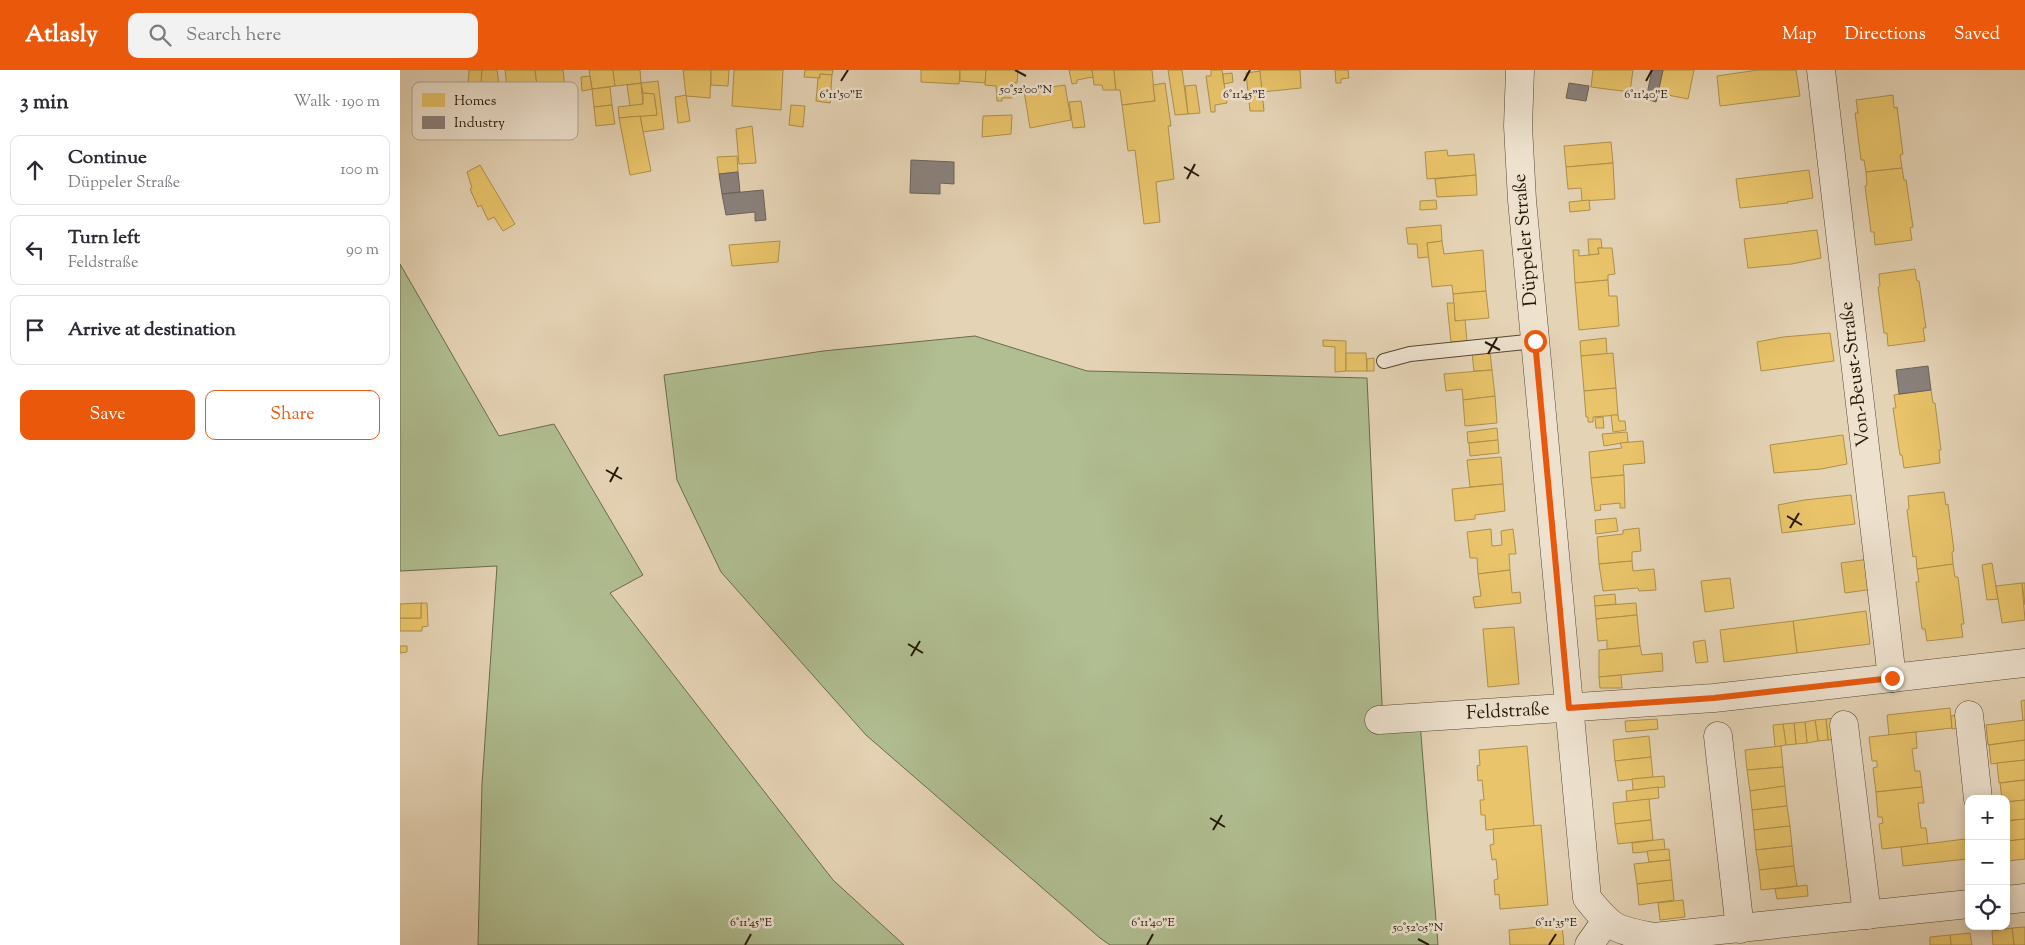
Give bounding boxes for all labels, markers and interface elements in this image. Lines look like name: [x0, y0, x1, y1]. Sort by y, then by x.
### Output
search box: [128, 13, 478, 58]
text: Atlasly: [25, 18, 98, 52]
icon: search: [146, 21, 174, 49]
text: Search here: [186, 22, 281, 49]
text: Map: [1782, 22, 1817, 48]
text: Directions: [1845, 22, 1926, 48]
text: Saved: [1954, 22, 2000, 48]
text: 50°52'00"N: [999, 81, 1053, 99]
legend: [412, 82, 578, 140]
text: 6°11'50"E: [820, 86, 863, 104]
text: 6°11'45"E: [1223, 86, 1266, 104]
text: 6°11'40"E: [1624, 86, 1669, 104]
text: 3 min: [20, 88, 69, 118]
text: Walk · 190 m: [293, 91, 380, 114]
text: Homes: [454, 92, 496, 112]
text: Industry: [454, 114, 505, 134]
text: Continue: [68, 145, 147, 172]
icon: ahead: [21, 156, 49, 184]
text: 100 m: [340, 159, 379, 182]
text: Düppeler Straße: [68, 172, 180, 195]
street label: Düppeler Straße: [1507, 172, 1545, 308]
text: Turn left: [68, 225, 140, 252]
icon: left: [21, 236, 49, 264]
text: 90 m: [346, 239, 379, 262]
text: Feldstraße: [68, 252, 138, 275]
street label: Von-Beust-Straße: [1834, 300, 1878, 448]
icon: arrive: [21, 316, 49, 344]
text: Arrive at destination: [68, 317, 236, 344]
route start: [1524, 330, 1547, 353]
button: Save: [20, 390, 195, 440]
button: Share: [205, 390, 380, 440]
route end: [1881, 667, 1904, 690]
street label: Feldstraße: [1466, 696, 1551, 728]
map controls: [1965, 795, 2010, 930]
button: +: [1965, 795, 2010, 840]
button: −: [1965, 840, 2010, 885]
button: locate: [1965, 885, 2010, 930]
text: 6°11'45"E: [730, 914, 773, 932]
text: 6°11'40"E: [1131, 914, 1176, 932]
text: 6°11'35"E: [1535, 914, 1578, 932]
text: 50°52'05"N: [1392, 919, 1444, 937]

